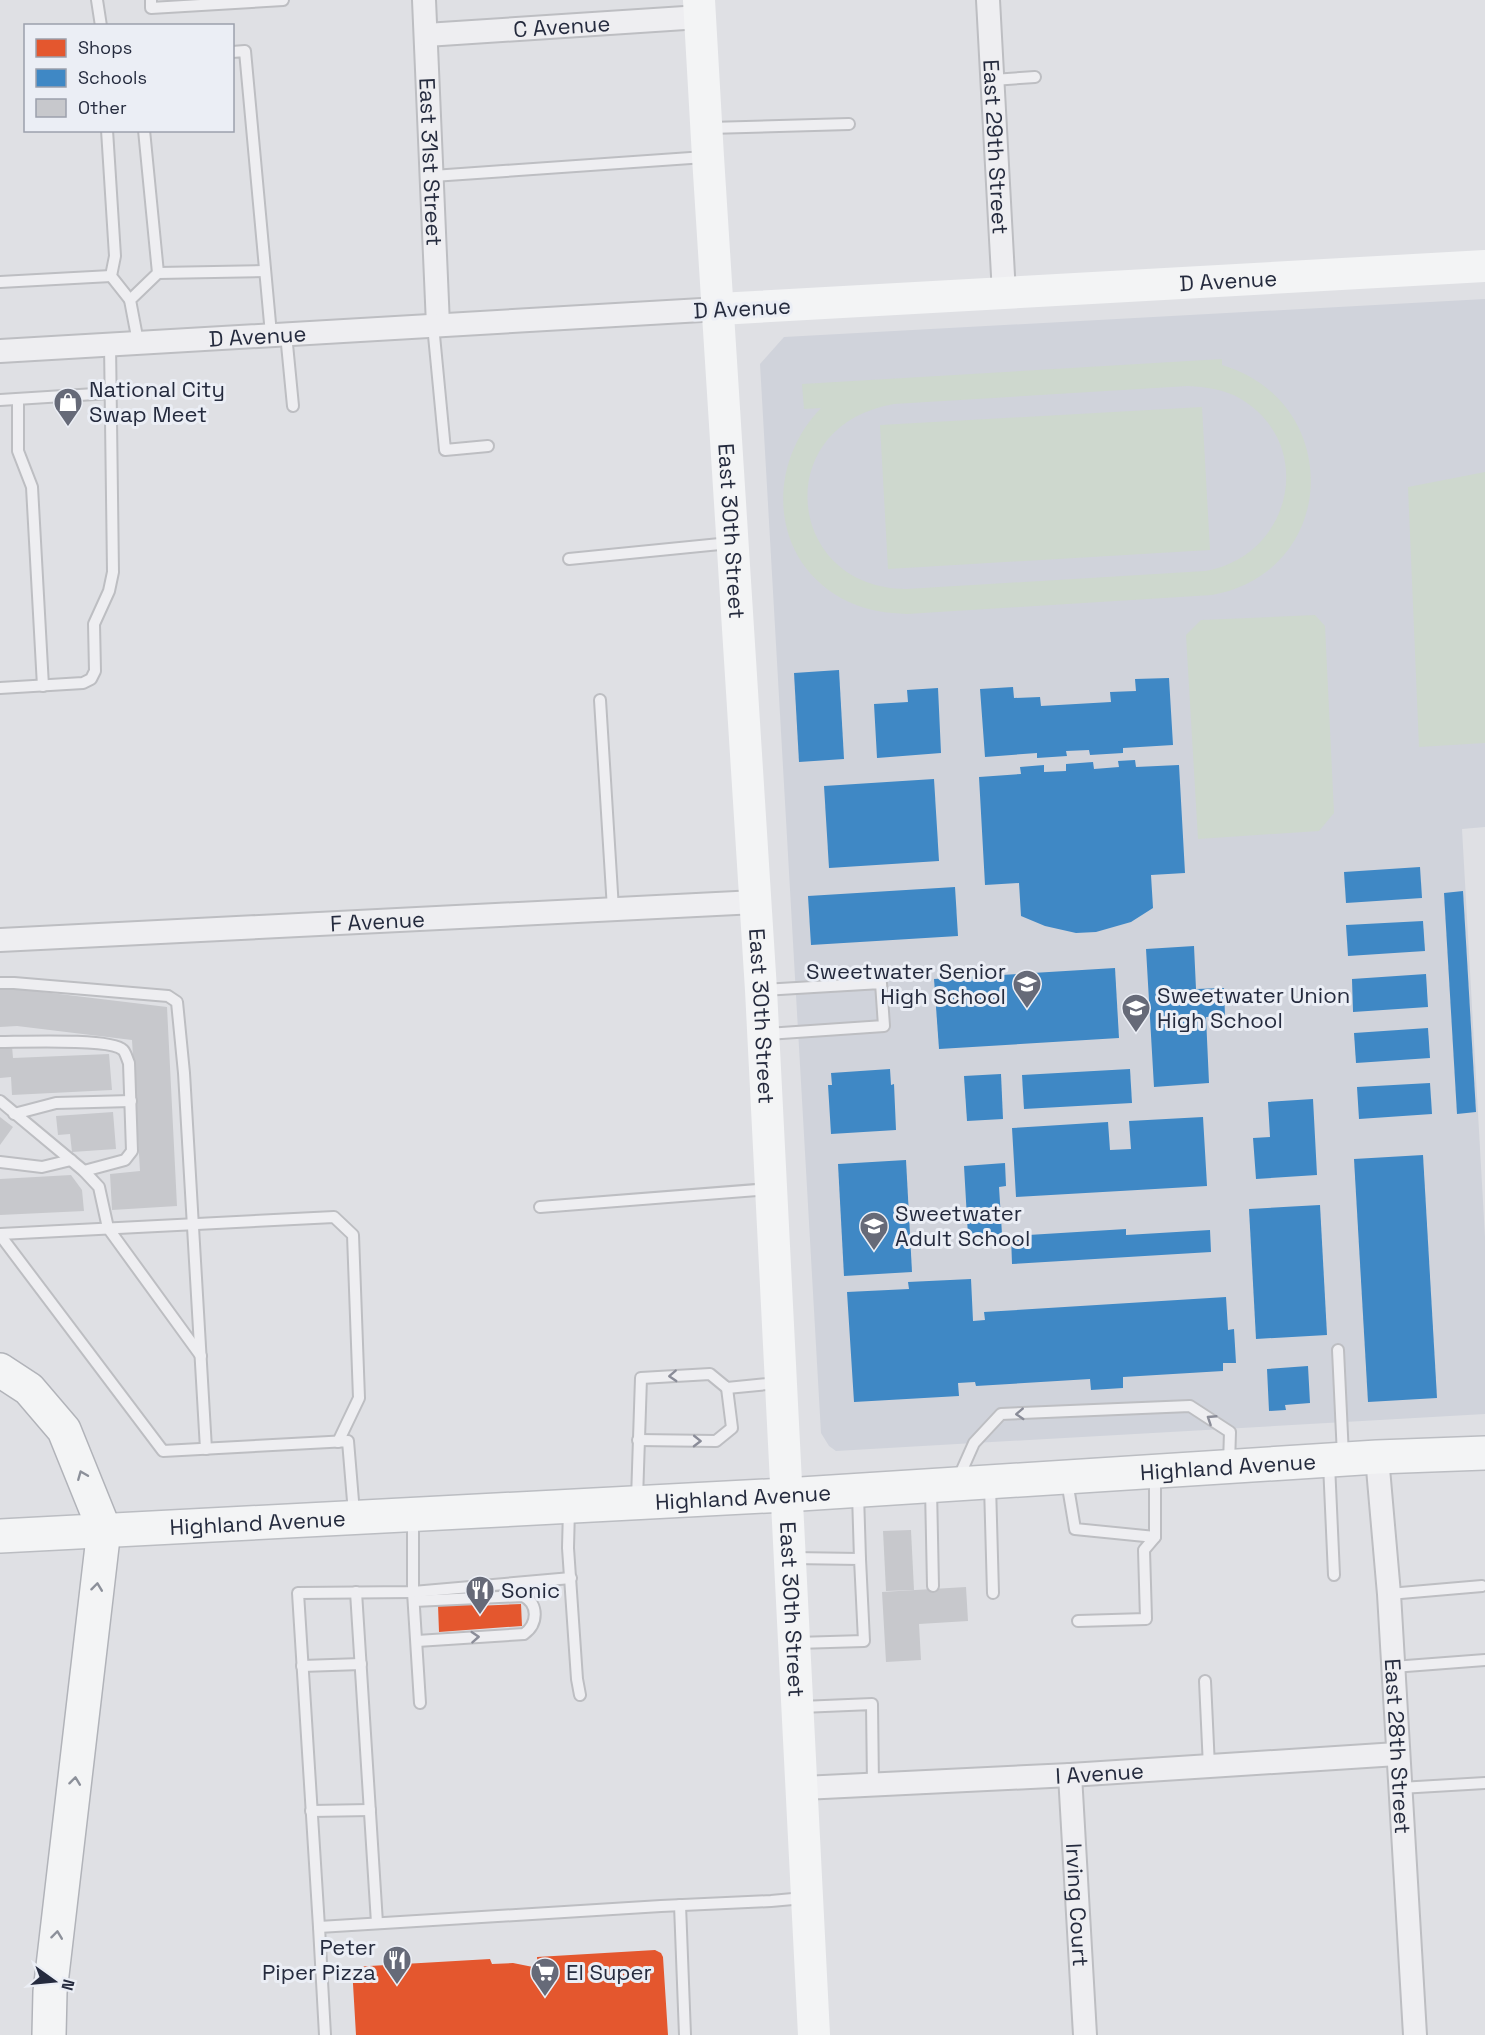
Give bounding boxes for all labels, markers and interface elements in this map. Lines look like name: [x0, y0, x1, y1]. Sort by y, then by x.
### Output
street label: C Avenue: [512, 9, 611, 43]
legend: [24, 24, 234, 132]
text: Shops: [78, 36, 132, 59]
street label: East 29th Street: [977, 58, 1015, 235]
text: Schools: [78, 66, 147, 89]
street label: East 31st Street: [413, 77, 449, 247]
text: Other: [78, 96, 127, 119]
street label: D Avenue: [1179, 264, 1278, 297]
street label: D Avenue: [693, 291, 791, 325]
street label: D Avenue: [208, 319, 307, 353]
place label: National City Swap Meet: [89, 375, 225, 428]
shop icon: National City Swap Meet: [52, 386, 84, 428]
street label: East 30th Street: [712, 442, 751, 620]
street label: F Avenue: [329, 905, 426, 937]
street label: East 30th Street: [743, 927, 781, 1105]
place label: Sweetwater Senior High School: [806, 957, 1006, 1010]
school or university icon: Sweetwater Senior High School: [1011, 968, 1043, 1010]
place label: Sweetwater Union High School: [1157, 981, 1350, 1034]
school or university icon: Sweetwater Union High School: [1120, 992, 1152, 1034]
place label: Sweetwater Adult School: [895, 1199, 1030, 1252]
school or university icon: Sweetwater Adult School: [858, 1210, 890, 1252]
one-way arrow: [669, 1370, 678, 1383]
one-way arrow: [1015, 1407, 1024, 1420]
one-way arrow: [1206, 1415, 1217, 1426]
one-way arrow: [692, 1434, 701, 1447]
street label: Highland Avenue: [1139, 1447, 1317, 1486]
one-way arrow: [77, 1470, 89, 1481]
street label: Highland Avenue: [654, 1478, 832, 1516]
street label: Highland Avenue: [169, 1504, 346, 1541]
street label: East 30th Street: [774, 1521, 811, 1698]
restaurant icon: Sonic: [464, 1574, 496, 1616]
place label: Sonic: [501, 1576, 560, 1604]
one-way arrow: [90, 1583, 103, 1592]
one-way arrow: [471, 1631, 480, 1644]
street label: East 28th Street: [1379, 1658, 1417, 1835]
street label: I Avenue: [1055, 1756, 1145, 1790]
one-way arrow: [68, 1776, 80, 1786]
street label: Irving Court: [1060, 1842, 1095, 1967]
one-way arrow: [50, 1930, 63, 1939]
place label: Peter Piper Pizza: [262, 1933, 376, 1986]
restaurant icon: Peter Piper Pizza: [381, 1944, 413, 1986]
north arrow: [24, 1951, 84, 2011]
supermarket icon: El Super: [529, 1956, 561, 1998]
place label: El Super: [566, 1958, 652, 1986]
text: N: [56, 1977, 80, 1993]

